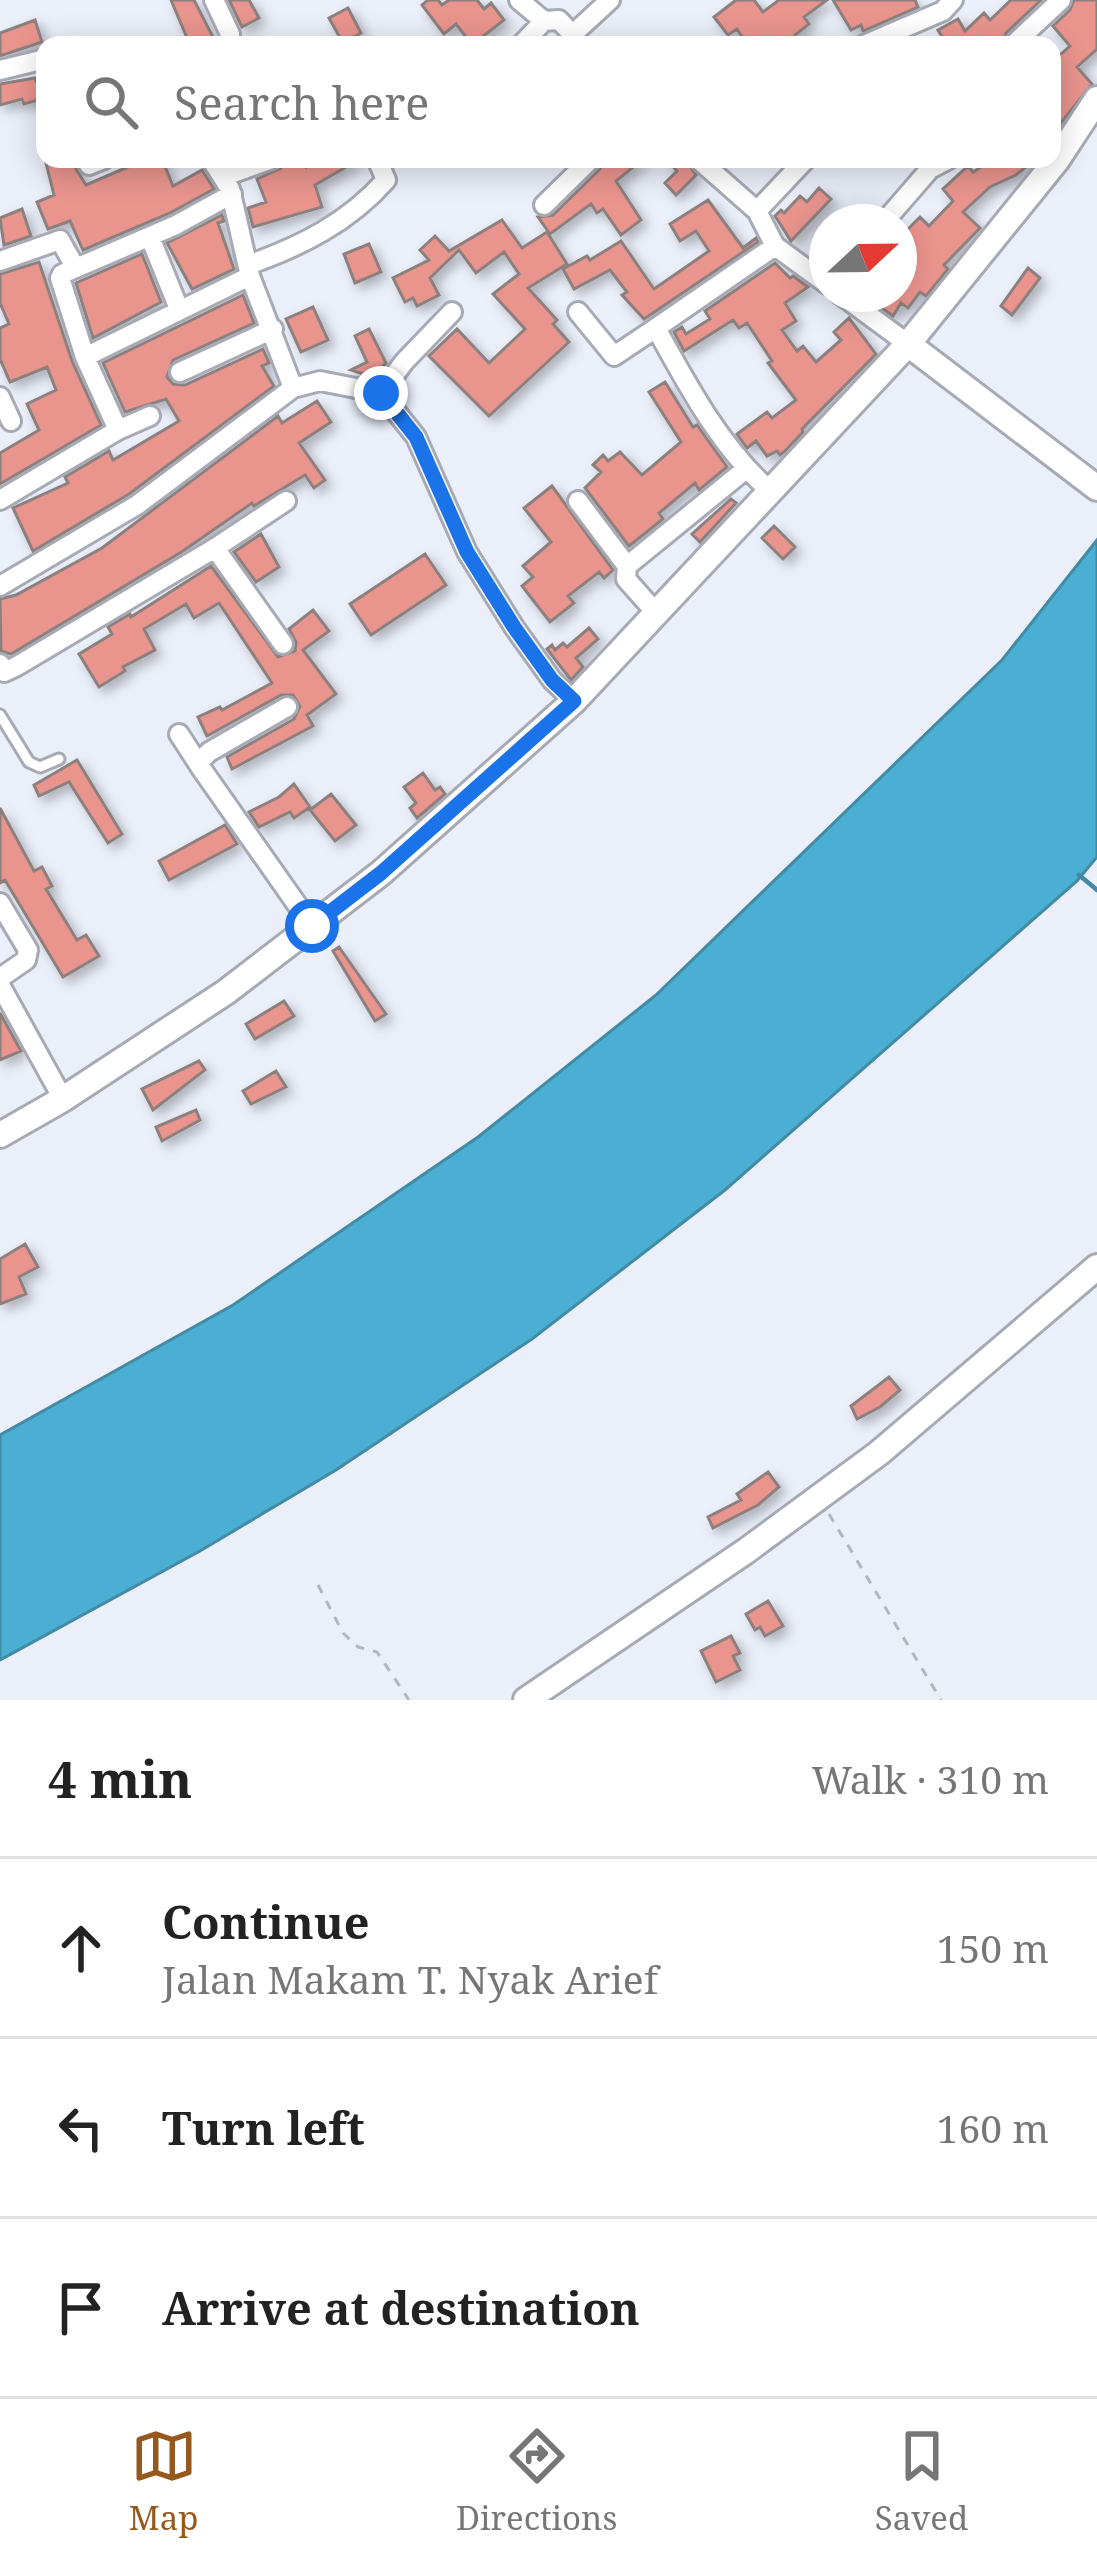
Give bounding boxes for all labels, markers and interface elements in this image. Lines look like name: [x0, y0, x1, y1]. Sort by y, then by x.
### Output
search box: [36, 36, 1061, 168]
icon: search: [78, 69, 144, 135]
text: Search here: [174, 72, 429, 133]
north arrow: [809, 204, 917, 312]
route end: [354, 366, 408, 420]
route start: [285, 899, 339, 953]
text: 4 min: [48, 1743, 192, 1813]
text: Walk · 310 m: [812, 1752, 1049, 1805]
text: Continue: [162, 1891, 370, 1952]
icon: ahead: [48, 1915, 114, 1981]
text: 150 m: [937, 1921, 1049, 1974]
text: Jalan Makam T. Nyak Arief: [162, 1952, 658, 2005]
icon: left: [48, 2095, 114, 2161]
text: Turn left: [162, 2097, 365, 2158]
text: 160 m: [937, 2101, 1049, 2154]
icon: arrive: [48, 2275, 114, 2341]
text: Arrive at destination: [162, 2277, 640, 2338]
tab: Map: [129, 2423, 199, 2540]
tab: Directions: [456, 2423, 617, 2540]
tab: Saved: [875, 2423, 968, 2540]

